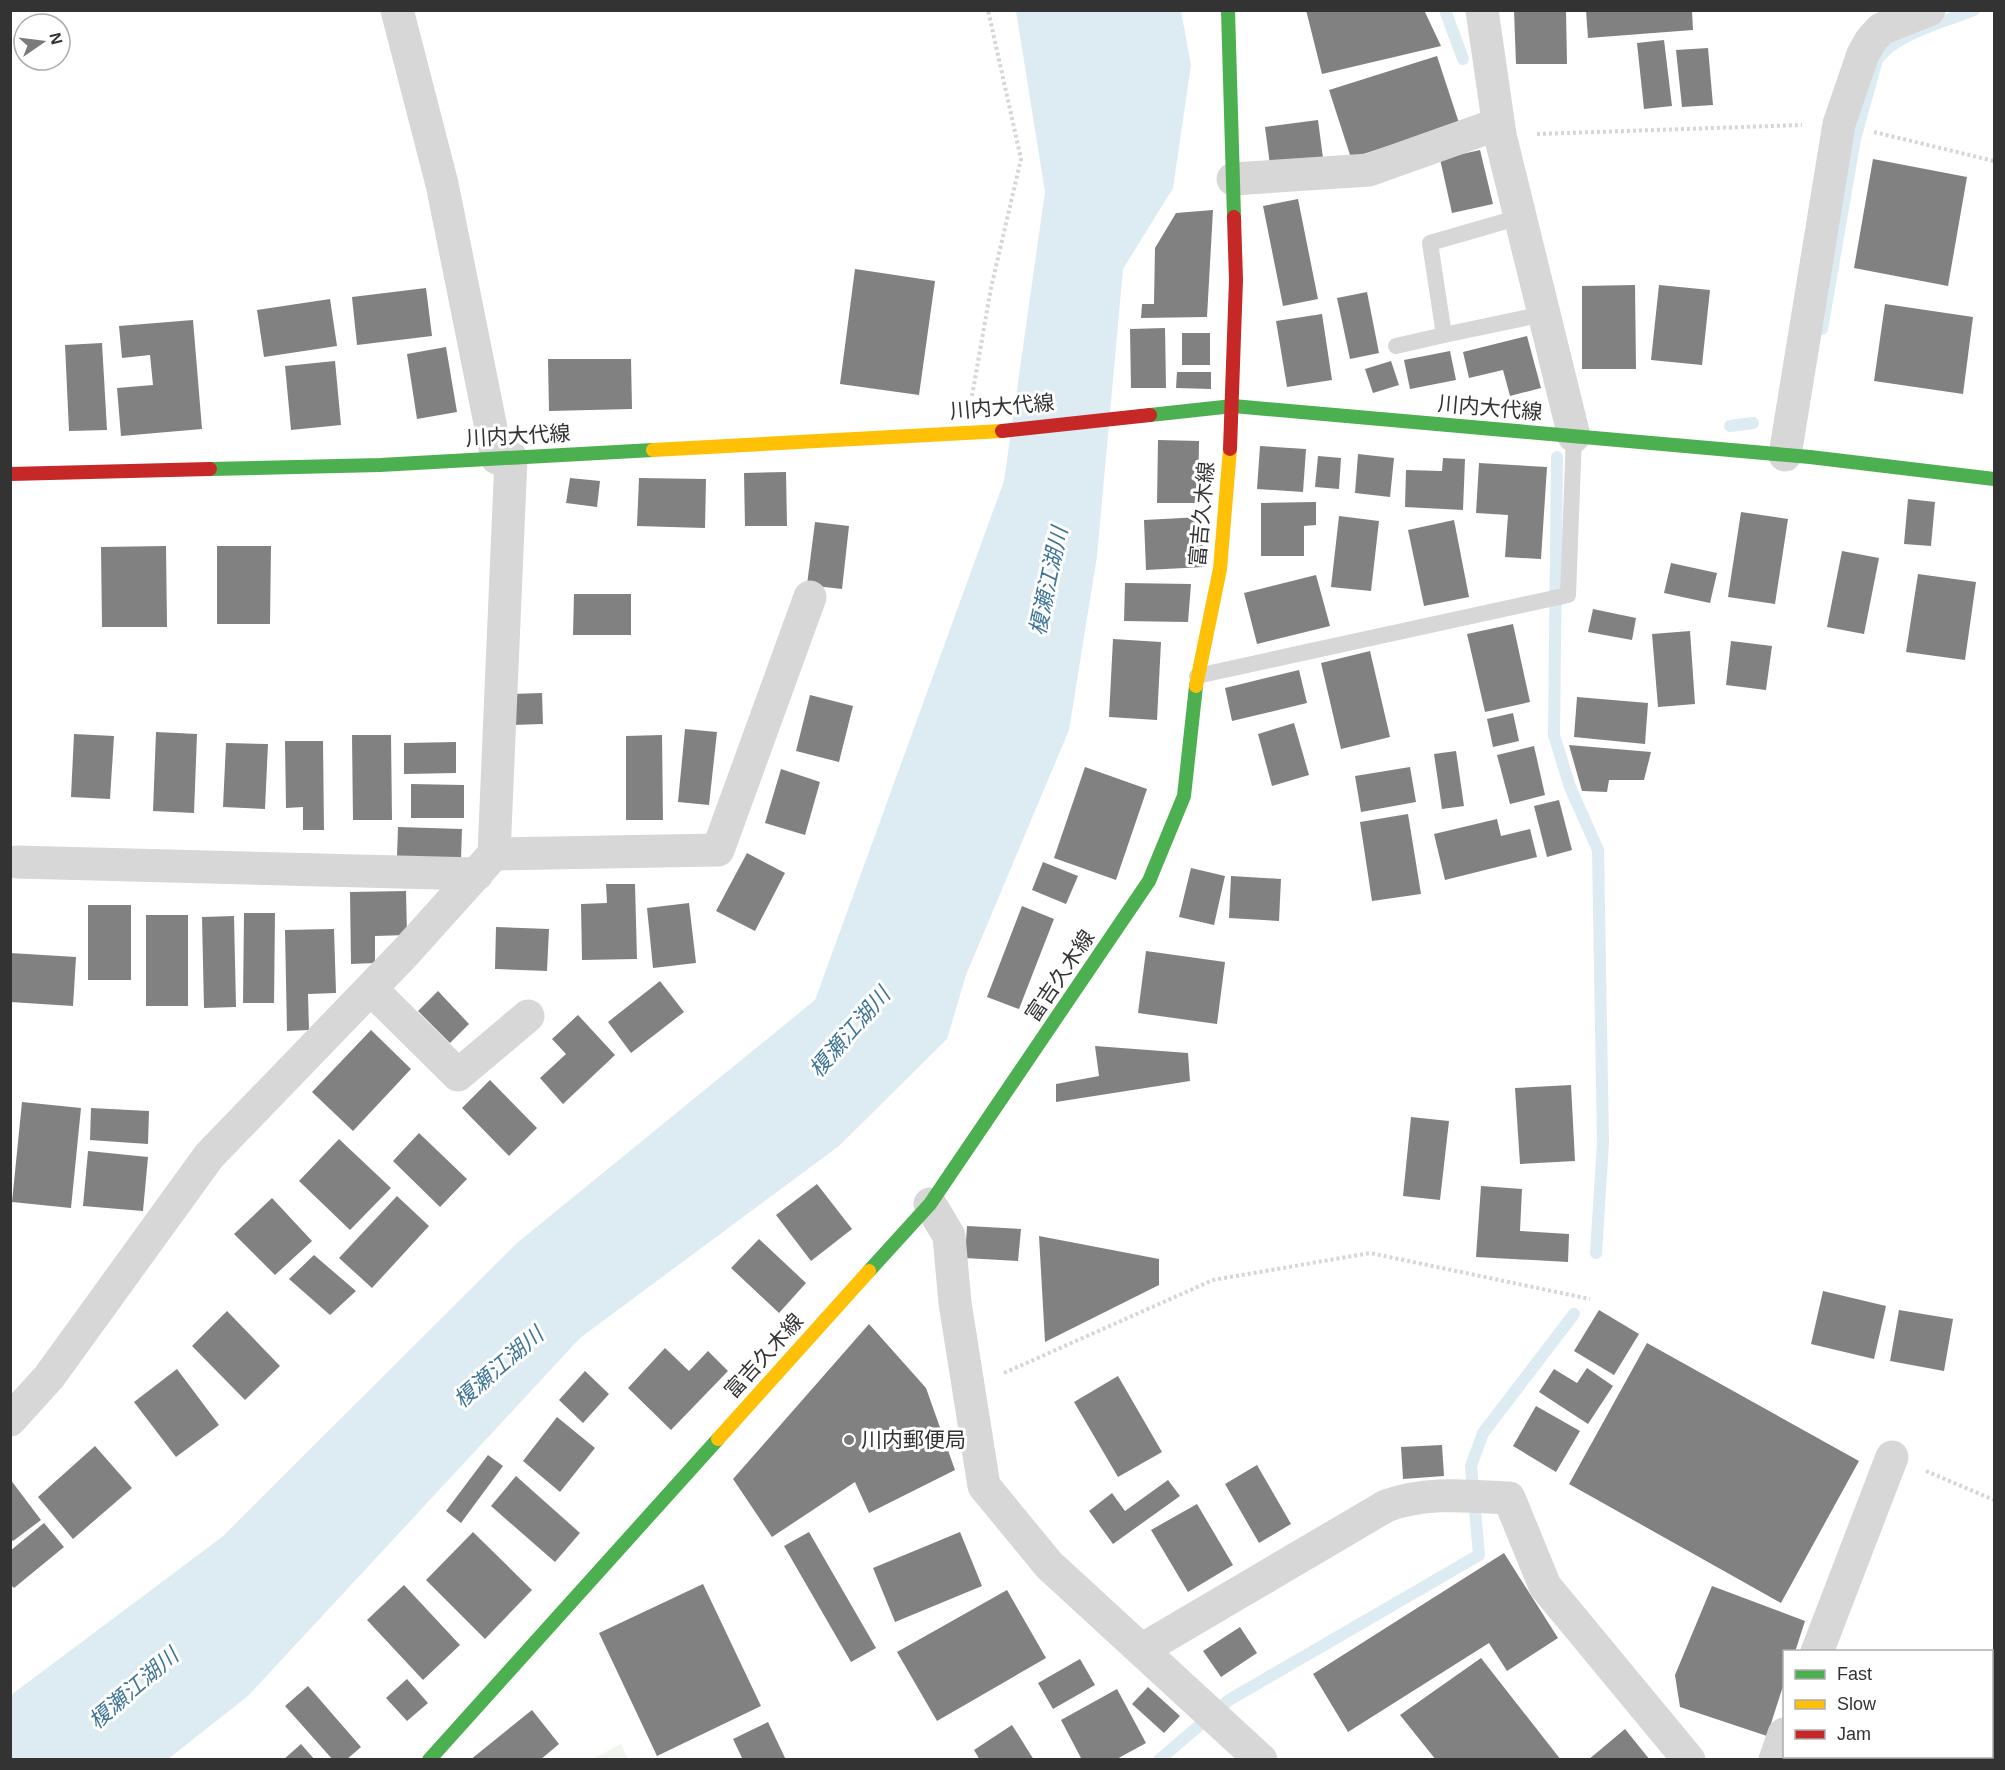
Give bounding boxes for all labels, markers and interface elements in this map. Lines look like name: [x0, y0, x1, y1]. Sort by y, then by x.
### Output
north arrow: [12, 12, 72, 72]
text: N: [46, 31, 66, 46]
street label: 川内大代線: [949, 390, 1055, 423]
street label: 川内大代線: [1437, 391, 1543, 424]
street label: 川内大代線: [465, 421, 571, 450]
street label: 富吉久木線: [1185, 461, 1218, 567]
water label: 榎瀬江湖川: [1025, 523, 1073, 638]
street label: 富吉久木線: [1021, 926, 1098, 1026]
water label: 榎瀬江湖川: [804, 981, 896, 1082]
street label: 富吉久木線: [720, 1309, 807, 1402]
water label: 榎瀬江湖川: [449, 1321, 550, 1413]
place label: 川内郵便局: [861, 1428, 966, 1451]
marker: 川内郵便局: [842, 1433, 856, 1447]
water label: 榎瀬江湖川: [84, 1642, 185, 1734]
legend: [1783, 1650, 1993, 1758]
text: Fast: [1837, 1664, 1872, 1684]
text: Slow: [1837, 1694, 1877, 1714]
text: Jam: [1837, 1724, 1871, 1744]

